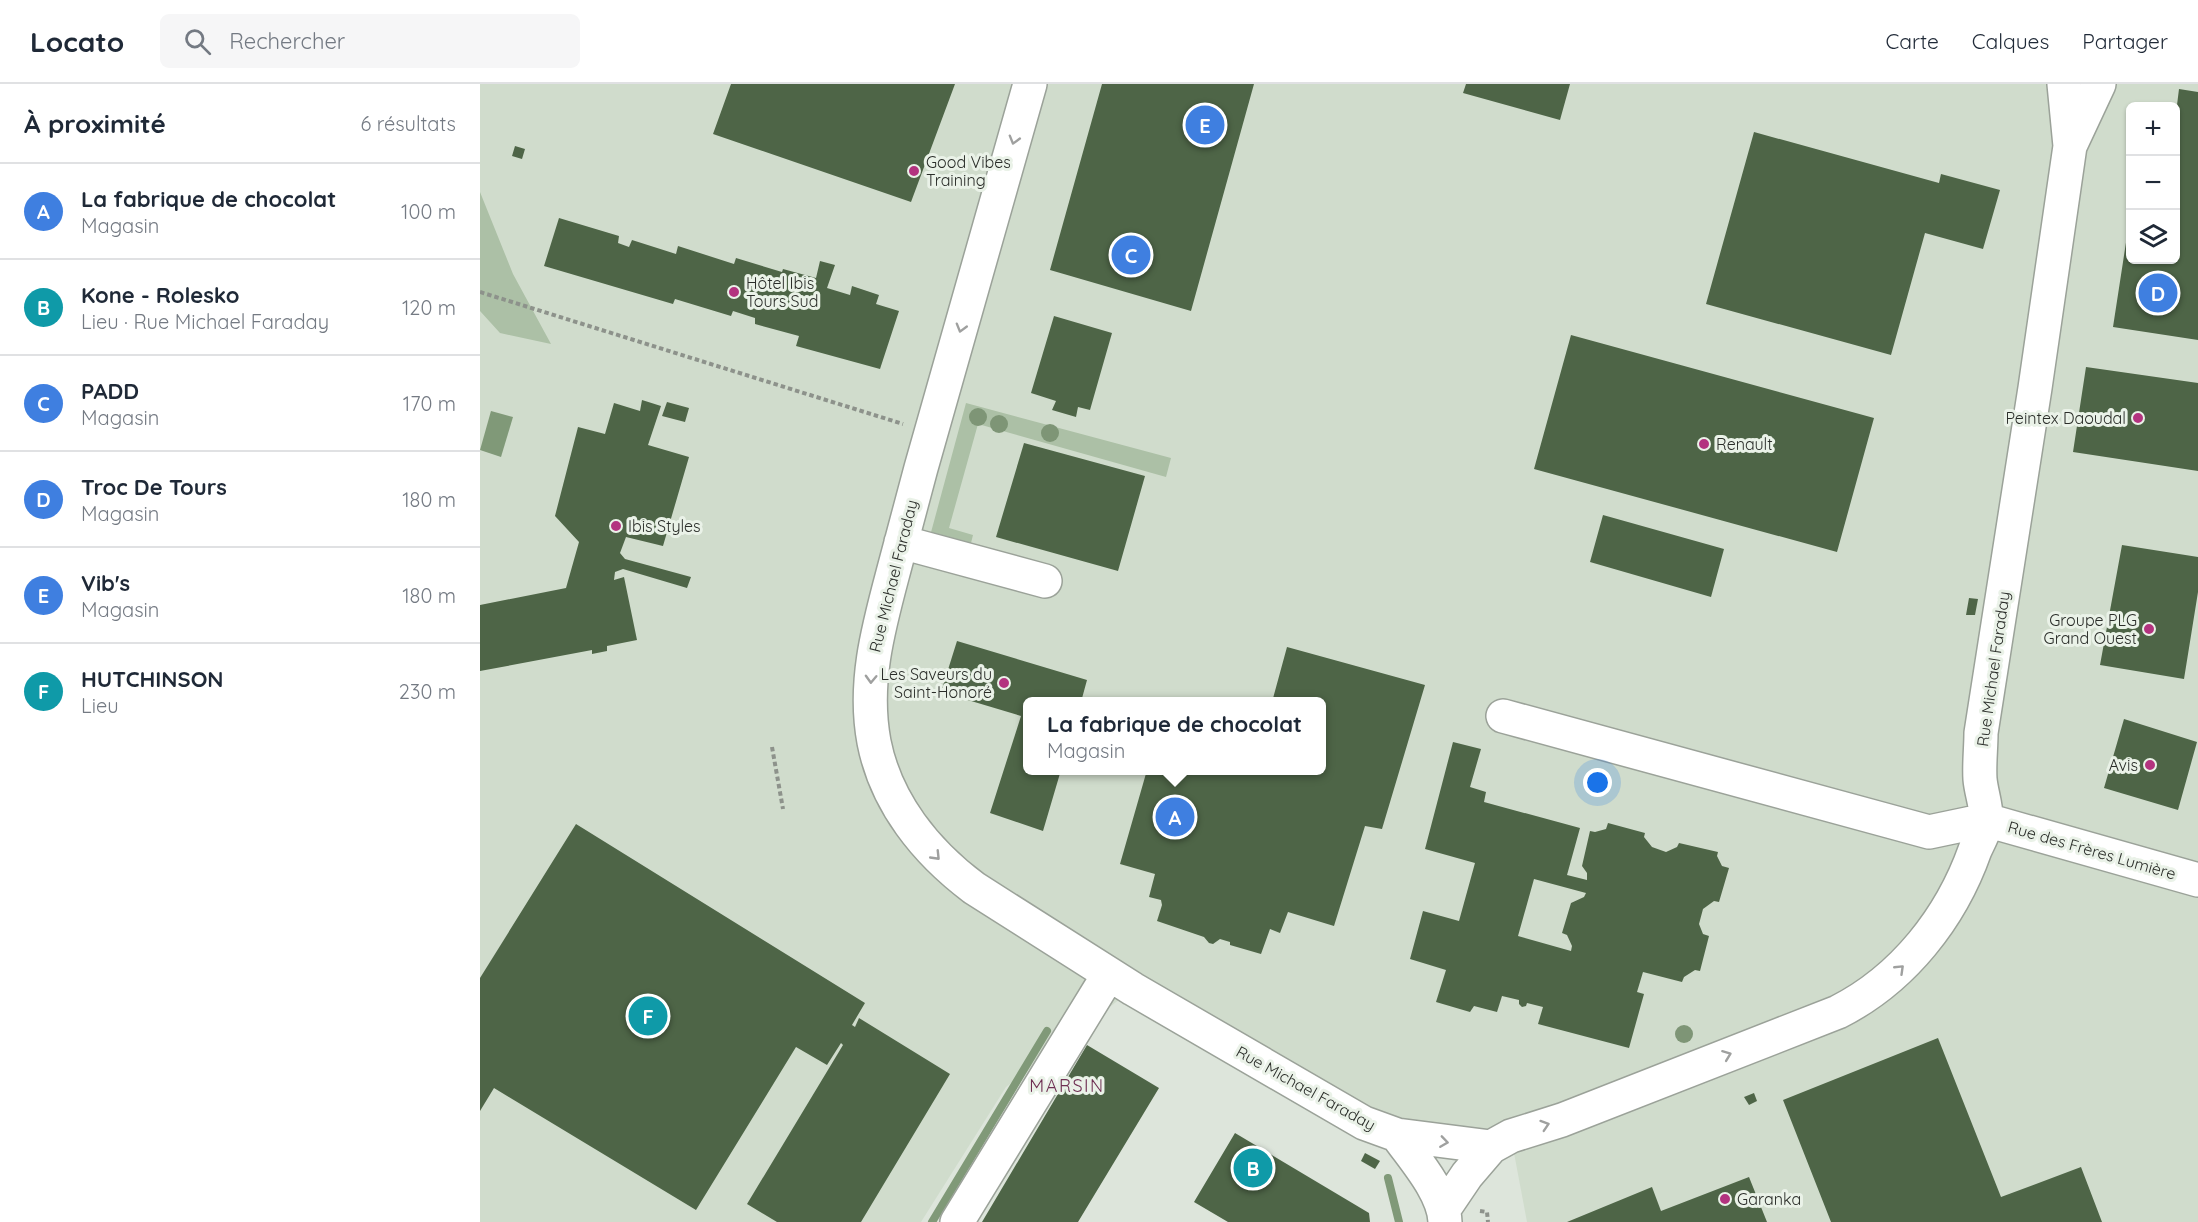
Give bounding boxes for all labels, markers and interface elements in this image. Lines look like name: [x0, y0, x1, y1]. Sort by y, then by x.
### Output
search box: [160, 14, 580, 68]
text: Locato: [30, 24, 124, 59]
icon: search: [181, 25, 214, 58]
text: Rechercher: [229, 27, 345, 55]
text: Carte: [1885, 28, 1939, 54]
text: Calques: [1972, 28, 2049, 54]
text: Partager: [2082, 28, 2168, 54]
pin: E: [1186, 102, 1224, 147]
map controls: [2126, 102, 2180, 264]
button: +: [2126, 102, 2180, 156]
text: À proximité: [24, 107, 166, 140]
text: 6 résultats: [360, 111, 456, 136]
one-way arrow: [1009, 134, 1021, 145]
place label: Good Vibes Training: [926, 152, 1011, 190]
button: −: [2126, 156, 2180, 210]
marker: Good Vibes Training: [907, 164, 921, 178]
text: La fabrique de chocolat: [81, 185, 336, 213]
text: A: [37, 199, 50, 224]
text: 100 m: [401, 199, 456, 224]
button: layers: [2126, 210, 2180, 264]
text: Magasin: [81, 213, 159, 238]
pin: C: [1112, 232, 1150, 278]
pin: D: [2138, 270, 2178, 316]
place label: Hôtel Ibis Tours Sud: [746, 273, 818, 311]
text: Kone - Rolesko: [81, 281, 240, 309]
marker: Hôtel Ibis Tours Sud: [727, 285, 741, 299]
text: B: [37, 295, 50, 320]
text: 120 m: [402, 295, 456, 320]
text: Lieu · Rue Michael Faraday: [81, 309, 329, 334]
one-way arrow: [956, 322, 968, 333]
text: PADD: [81, 377, 139, 405]
text: C: [37, 391, 50, 416]
text: 170 m: [403, 391, 456, 416]
text: Magasin: [81, 405, 159, 430]
place label: Peintex Daoudal: [2005, 408, 2126, 428]
marker: Peintex Daoudal: [2131, 411, 2145, 425]
place label: Renault: [1716, 434, 1773, 454]
marker: Renault: [1697, 437, 1711, 451]
text: Troc De Tours: [81, 473, 227, 501]
text: D: [36, 487, 51, 512]
text: 180 m: [402, 487, 456, 512]
street label: Rue Michael Faraday: [864, 498, 922, 654]
text: Magasin: [81, 501, 159, 526]
place label: Ibis Styles: [628, 516, 701, 536]
marker: Ibis Styles: [609, 519, 623, 533]
text: Vib's: [81, 569, 130, 597]
text: E: [38, 583, 49, 608]
text: 180 m: [402, 583, 456, 608]
street label: Rue Michael Faraday: [1972, 590, 2014, 748]
text: Magasin: [81, 597, 159, 622]
place label: Groupe PLG Grand Ouest: [2044, 610, 2137, 648]
marker: Groupe PLG Grand Ouest: [2142, 622, 2156, 636]
place label: Les Saveurs du Saint-Honoré: [880, 664, 992, 702]
text: HUTCHINSON: [81, 665, 224, 693]
one-way arrow: [864, 674, 877, 683]
marker: Les Saveurs du Saint-Honoré: [997, 676, 1011, 690]
text: F: [38, 679, 49, 704]
text: 230 m: [399, 679, 456, 704]
text: Lieu: [81, 693, 119, 718]
popup: [1023, 697, 1326, 775]
text: La fabrique de chocolat: [1047, 710, 1302, 738]
text: Magasin: [1047, 738, 1125, 763]
place label: Avis: [2109, 755, 2138, 775]
marker: Avis: [2143, 758, 2157, 772]
your location: [1583, 768, 1612, 797]
pin: A: [1156, 794, 1194, 840]
street label: Rue des Frères Lumière: [2006, 816, 2178, 884]
one-way arrow: [929, 850, 940, 860]
one-way arrow: [1892, 965, 1903, 976]
pin: F: [628, 994, 668, 1038]
street label: Rue Michael Faraday: [1233, 1041, 1379, 1135]
one-way arrow: [1721, 1050, 1732, 1063]
district label: MARSIN: [1029, 1074, 1105, 1097]
one-way arrow: [1539, 1120, 1550, 1133]
one-way arrow: [1439, 1135, 1448, 1148]
pin: B: [1234, 1146, 1272, 1190]
place label: Garanka: [1737, 1189, 1801, 1209]
marker: Garanka: [1718, 1192, 1732, 1206]

